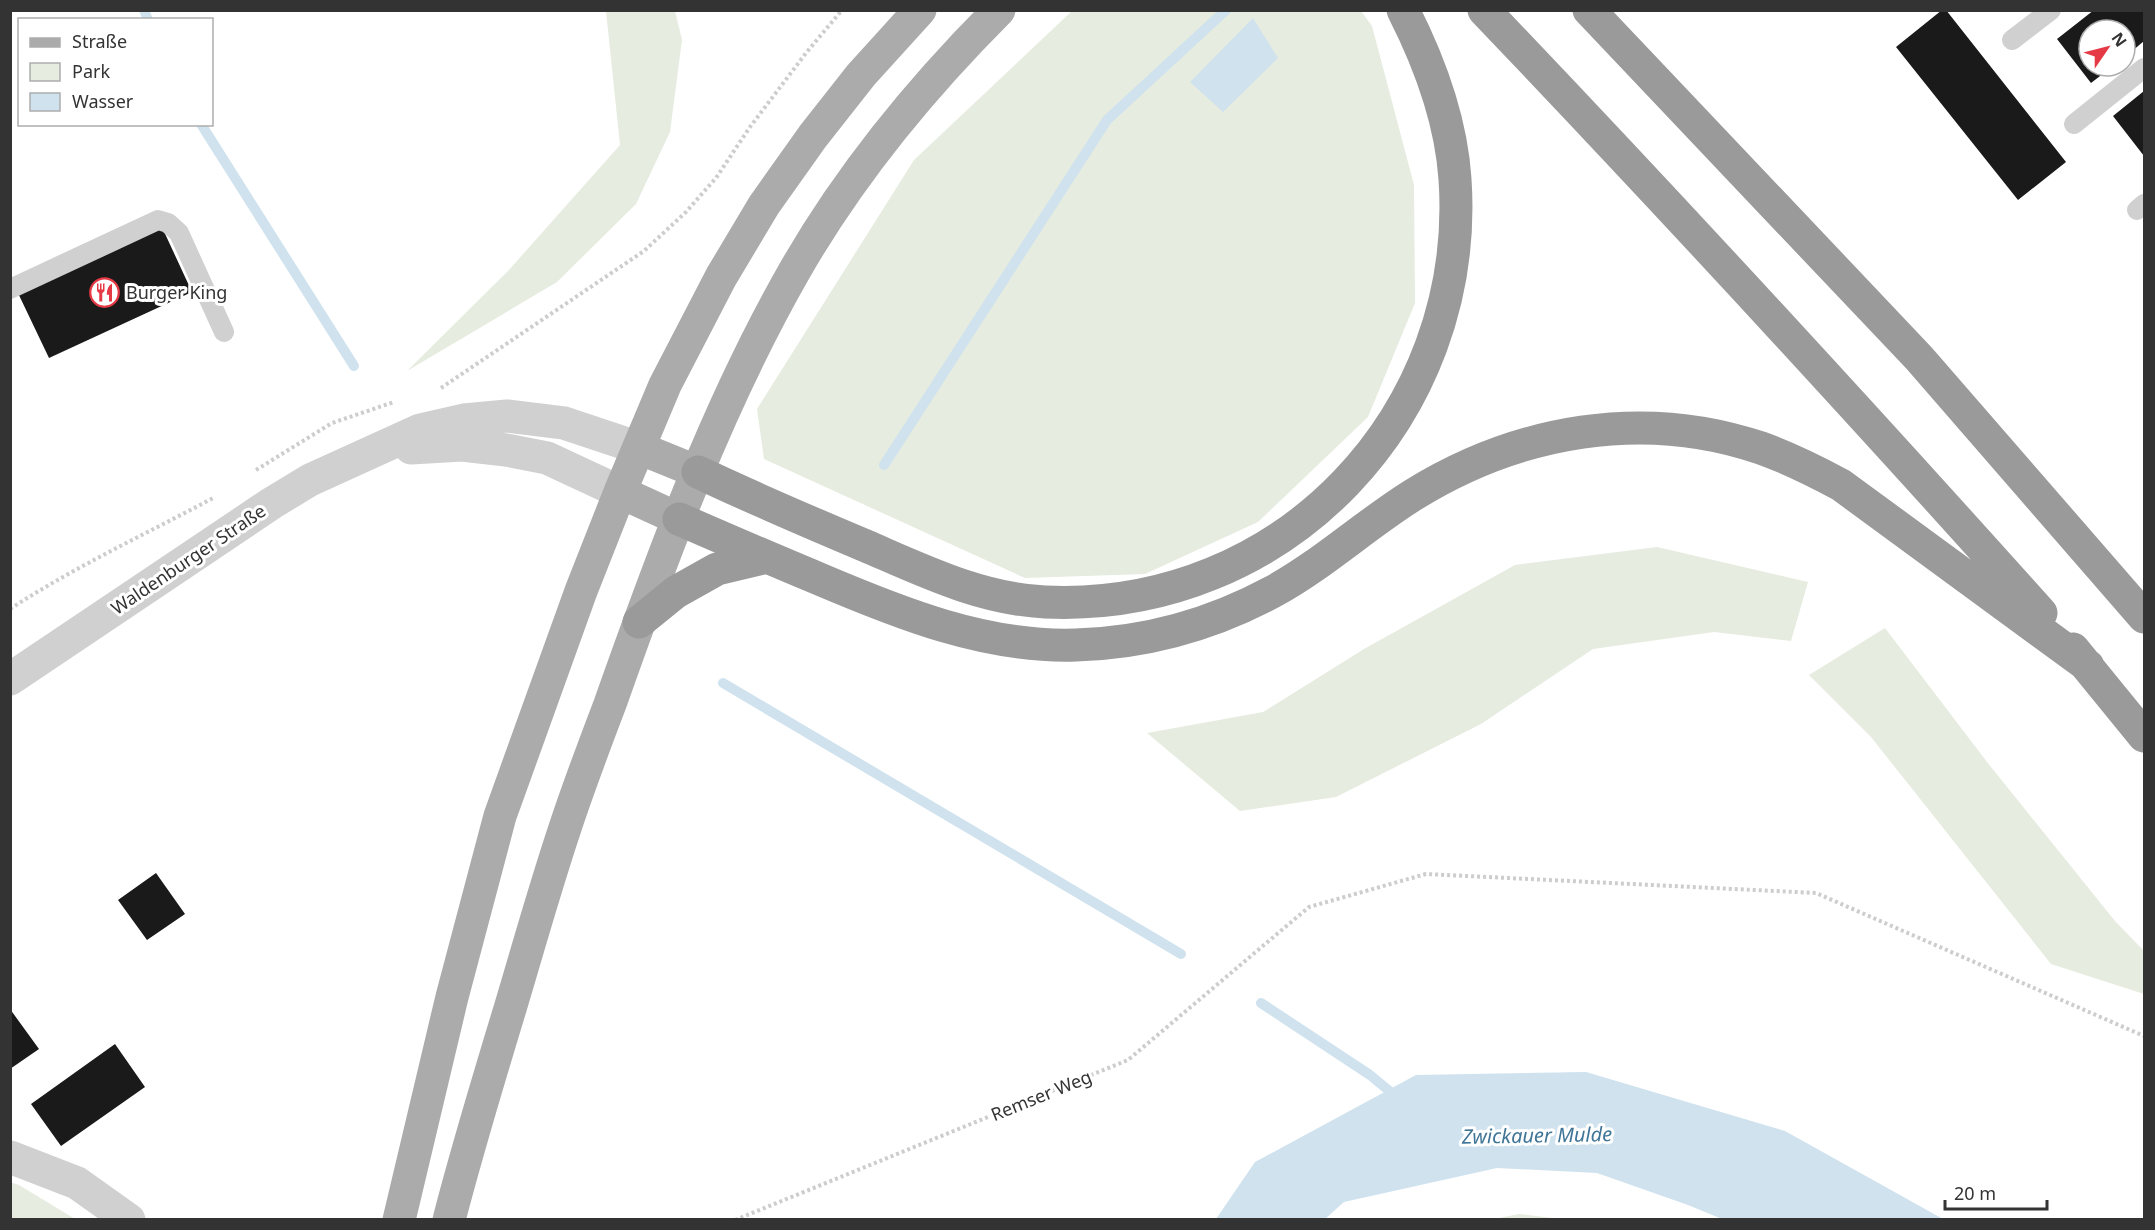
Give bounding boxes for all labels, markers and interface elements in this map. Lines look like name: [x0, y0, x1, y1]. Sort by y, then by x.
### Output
legend: [18, 18, 213, 126]
north arrow: [2077, 18, 2137, 78]
text: N: [2107, 28, 2132, 51]
text: Straße: [72, 29, 127, 53]
text: Park: [72, 59, 110, 83]
text: Wasser: [72, 89, 134, 113]
restaurant icon: Burger King: [89, 276, 121, 308]
place label: Burger King: [126, 280, 227, 304]
street label: Waldenburger Straße: [106, 498, 270, 620]
street label: Remser Weg: [987, 1064, 1095, 1126]
water label: Zwickauer Mulde: [1461, 1120, 1612, 1150]
scale bar: [1945, 1173, 2047, 1211]
text: 20 m: [1954, 1181, 1996, 1205]

